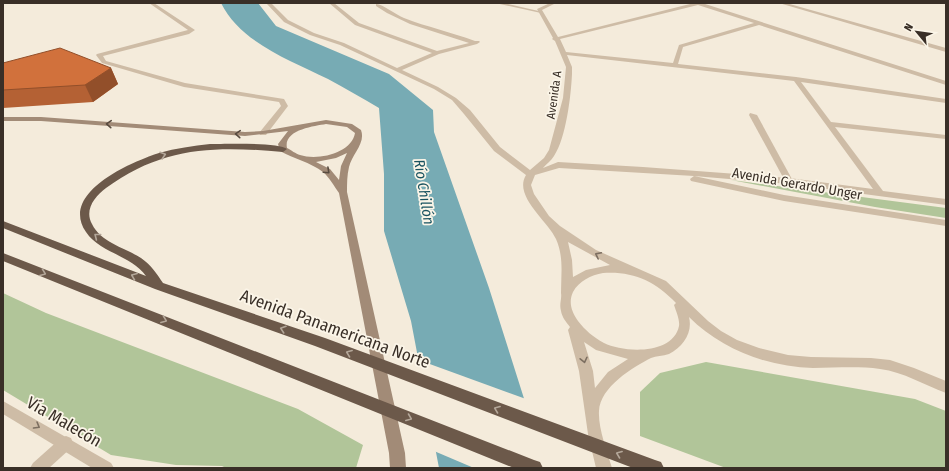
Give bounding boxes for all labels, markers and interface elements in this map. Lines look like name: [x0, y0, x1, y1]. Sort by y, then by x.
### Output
north arrow: [897, 12, 937, 52]
text: N: [901, 21, 916, 33]
street label: Avenida A: [544, 69, 564, 120]
one-way arrow: [106, 119, 112, 128]
one-way arrow: [235, 129, 241, 138]
one-way arrow: [159, 151, 166, 160]
water label: Río Chillón: [410, 158, 438, 226]
street label: Avenida Gerardo Unger: [731, 164, 863, 204]
one-way arrow: [322, 167, 330, 174]
one-way arrow: [95, 234, 102, 241]
one-way arrow: [595, 252, 602, 260]
one-way arrow: [40, 268, 47, 276]
one-way arrow: [131, 273, 138, 281]
street label: Avenida Panamericana Norte: [237, 285, 433, 373]
one-way arrow: [161, 316, 168, 324]
one-way arrow: [280, 326, 287, 334]
one-way arrow: [346, 349, 353, 358]
one-way arrow: [579, 357, 587, 363]
street label: Vía Malecón: [23, 392, 105, 452]
one-way arrow: [494, 405, 501, 413]
one-way arrow: [406, 413, 413, 421]
one-way arrow: [33, 422, 40, 429]
one-way arrow: [615, 451, 622, 459]

